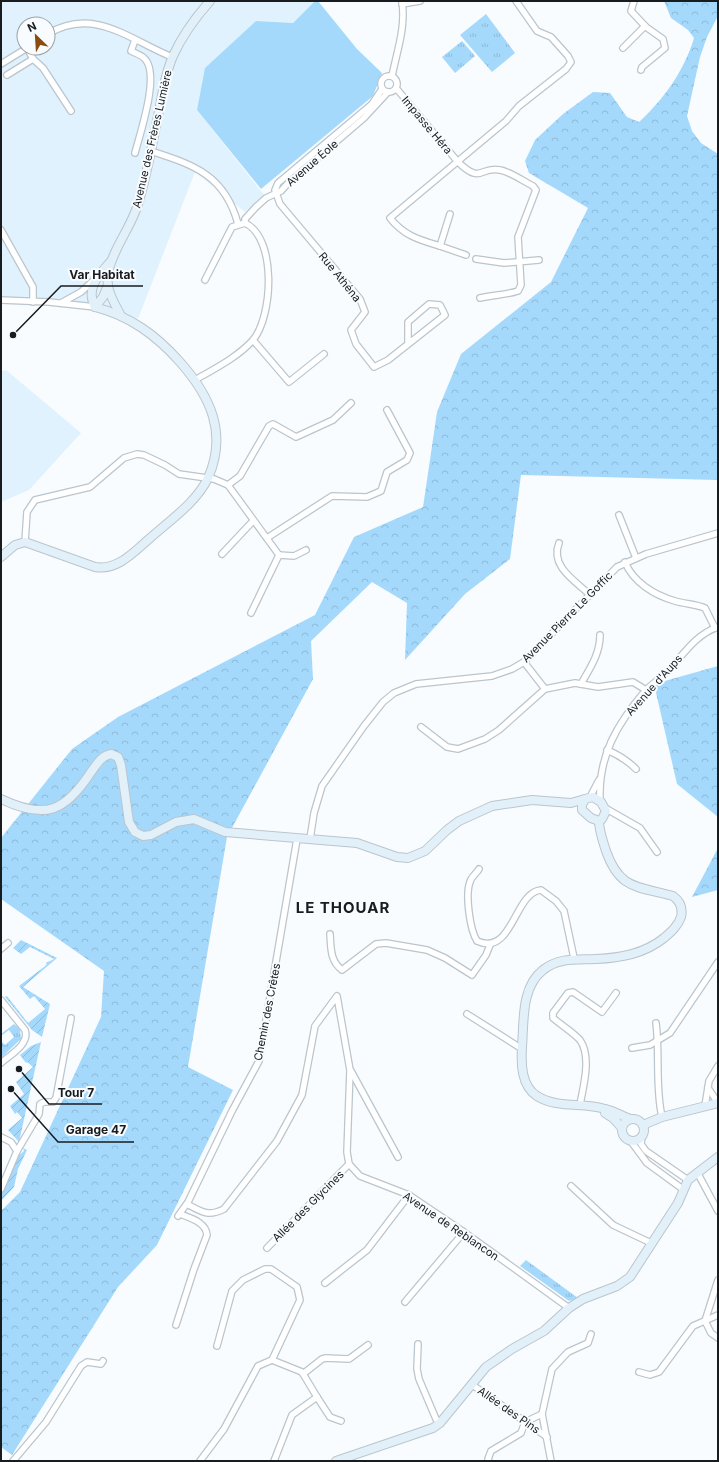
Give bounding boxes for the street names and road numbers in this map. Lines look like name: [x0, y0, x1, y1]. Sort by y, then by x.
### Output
street label: Avenue des Frères Lumière: [129, 69, 175, 209]
street label: Impasse Héra: [399, 93, 455, 157]
street label: Avenue Éole: [283, 137, 341, 189]
street label: Rue Athéna: [316, 249, 364, 305]
street label: Avenue Pierre Le Goffic: [519, 569, 615, 665]
street label: Avenue d'Aups: [623, 651, 685, 718]
street label: Chemin des Crêtes: [251, 962, 283, 1062]
street label: Allée des Glycines: [269, 1167, 347, 1245]
street label: Avenue de Reblancon: [400, 1189, 502, 1263]
street label: Allée des Pins: [475, 1383, 543, 1437]

